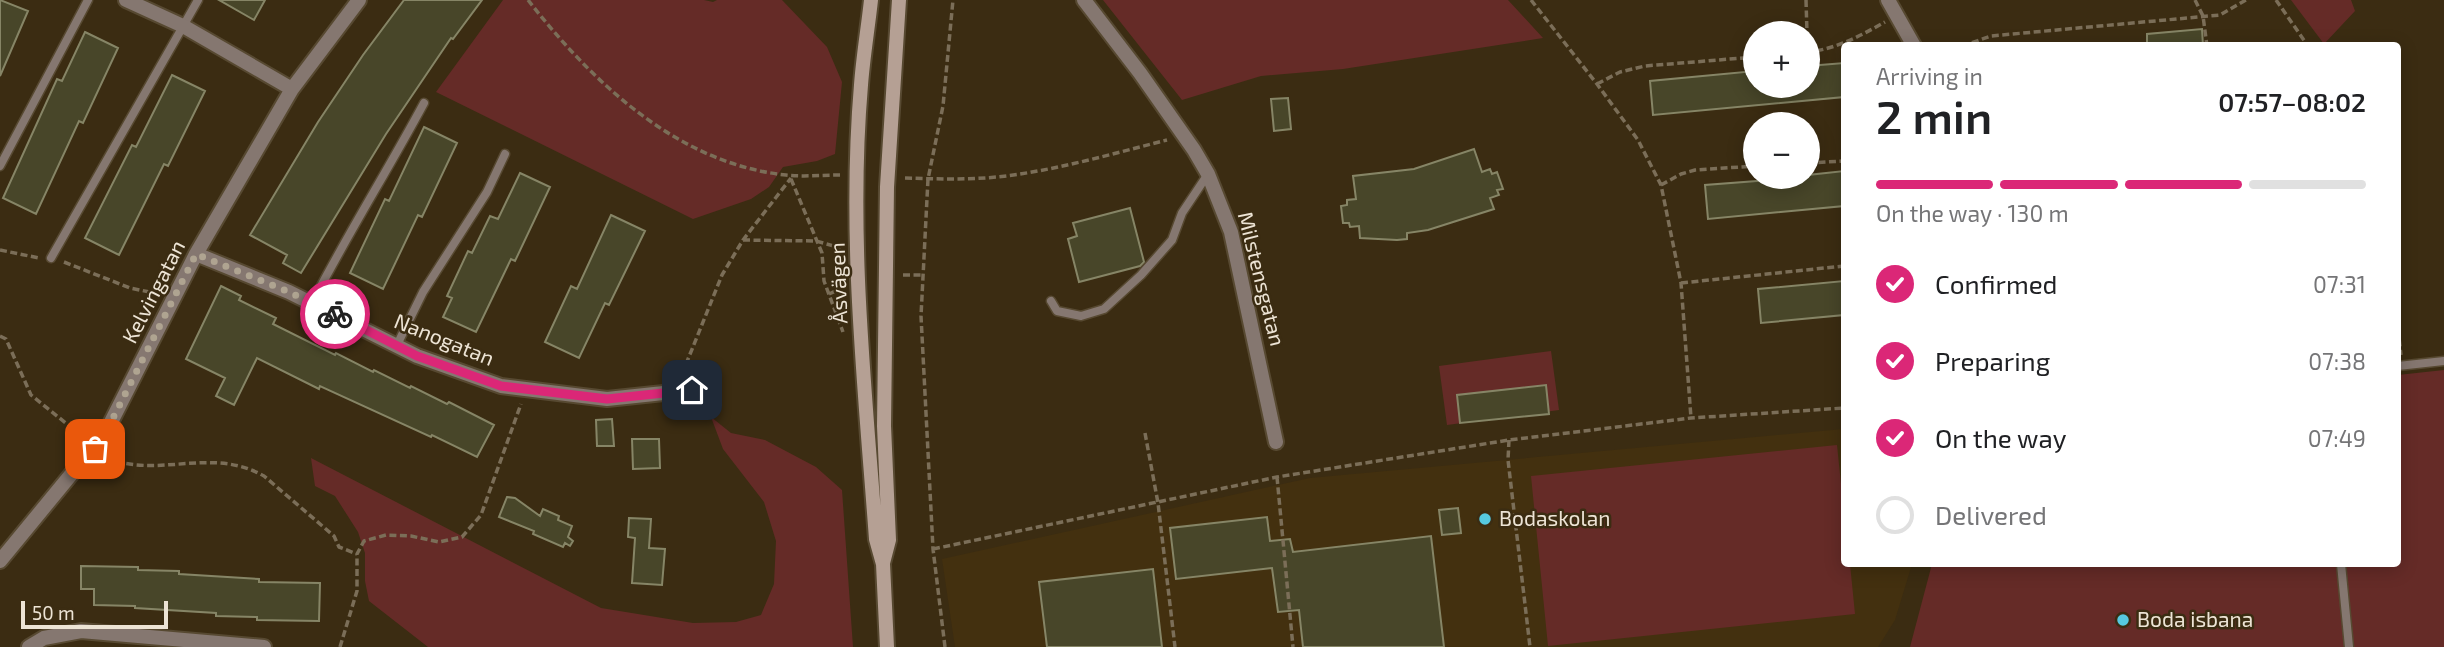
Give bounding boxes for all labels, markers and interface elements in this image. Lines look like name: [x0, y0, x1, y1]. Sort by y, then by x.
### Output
map controls: [1743, 21, 1820, 189]
button: +: [1743, 21, 1820, 98]
text: Arriving in: [1876, 62, 1983, 90]
text: 07:57–08:02: [2218, 86, 2366, 117]
text: 2 min: [1876, 88, 1992, 143]
button: −: [1743, 112, 1820, 189]
text: On the way · 130 m: [1876, 199, 2069, 227]
street label: Milstensgatan: [1234, 209, 1291, 348]
street label: Kelvingatan: [116, 235, 189, 347]
street label: Åsvägen: [824, 242, 851, 324]
icon: check: [1876, 265, 1914, 303]
text: Confirmed: [1935, 268, 2058, 299]
text: 07:31: [2313, 270, 2366, 298]
courier: [300, 279, 370, 349]
icon: bike: [316, 295, 354, 333]
street label: Nanogatan: [391, 307, 498, 370]
icon: check: [1876, 342, 1914, 380]
text: Preparing: [1935, 345, 2050, 376]
text: 07:38: [2308, 347, 2366, 375]
pin: [662, 360, 722, 420]
icon: home: [673, 371, 711, 409]
pin: [65, 419, 125, 479]
icon: check: [1876, 419, 1914, 457]
text: On the way: [1935, 422, 2066, 453]
text: 07:49: [2308, 424, 2366, 452]
icon: bag: [76, 430, 114, 468]
text: Delivered: [1935, 499, 2047, 530]
place label: Bodaskolan: [1499, 505, 1610, 530]
marker: Bodaskolan: [1477, 511, 1493, 527]
scale bar: [21, 598, 168, 630]
text: 50 m: [32, 601, 75, 624]
place label: Boda isbana: [2137, 606, 2253, 631]
marker: Boda isbana: [2115, 612, 2131, 628]

